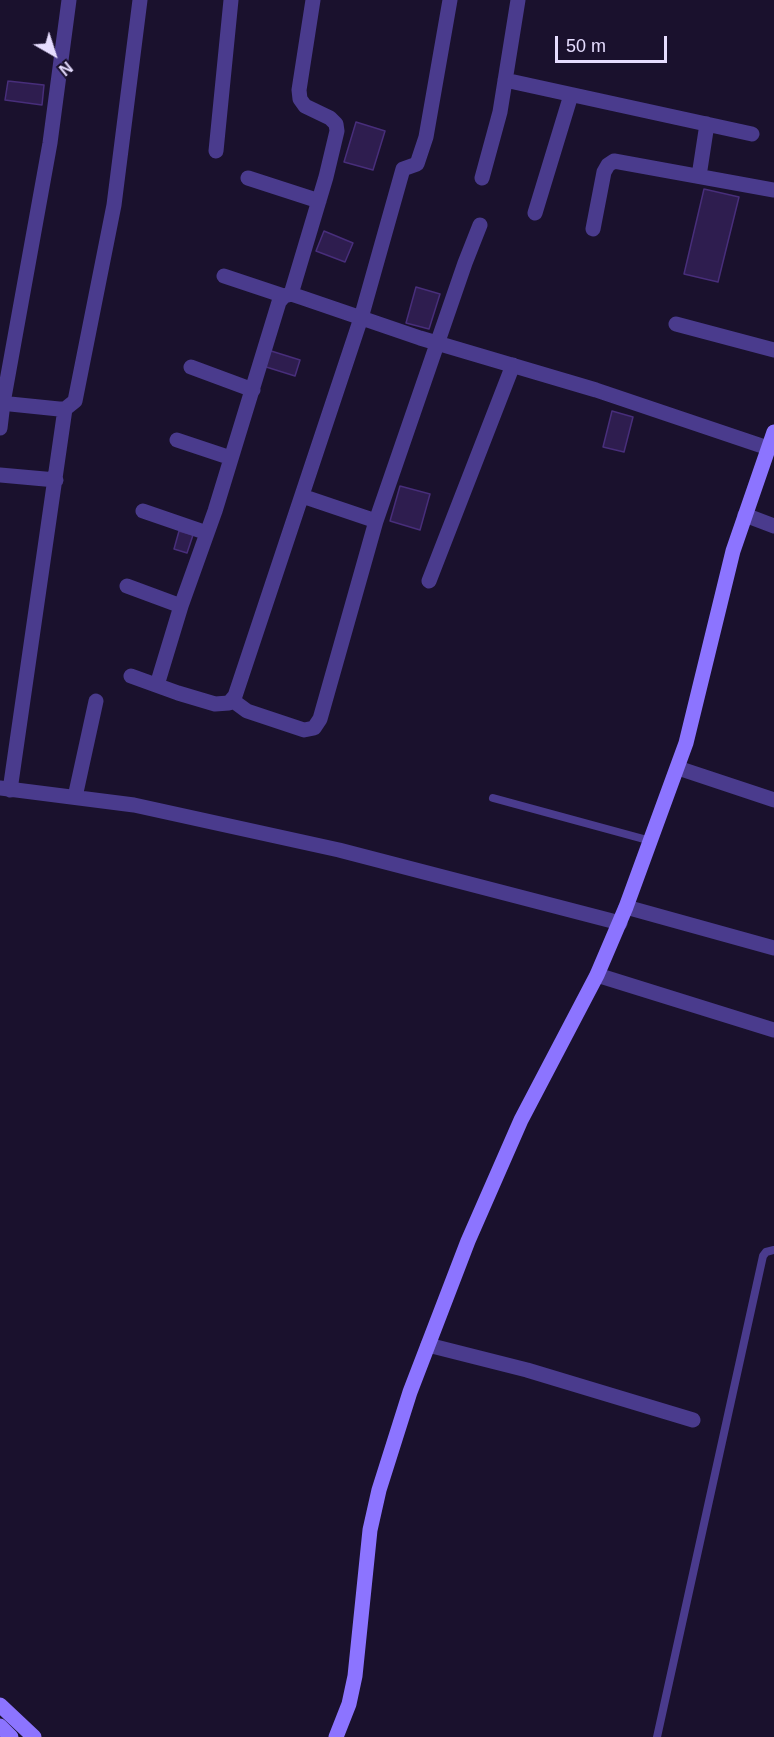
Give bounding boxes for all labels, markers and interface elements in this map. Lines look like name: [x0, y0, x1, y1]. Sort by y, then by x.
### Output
north arrow: [24, 24, 84, 84]
scale bar: [558, 24, 670, 62]
text: 50 m: [566, 36, 606, 56]
text: N: [56, 58, 75, 79]

